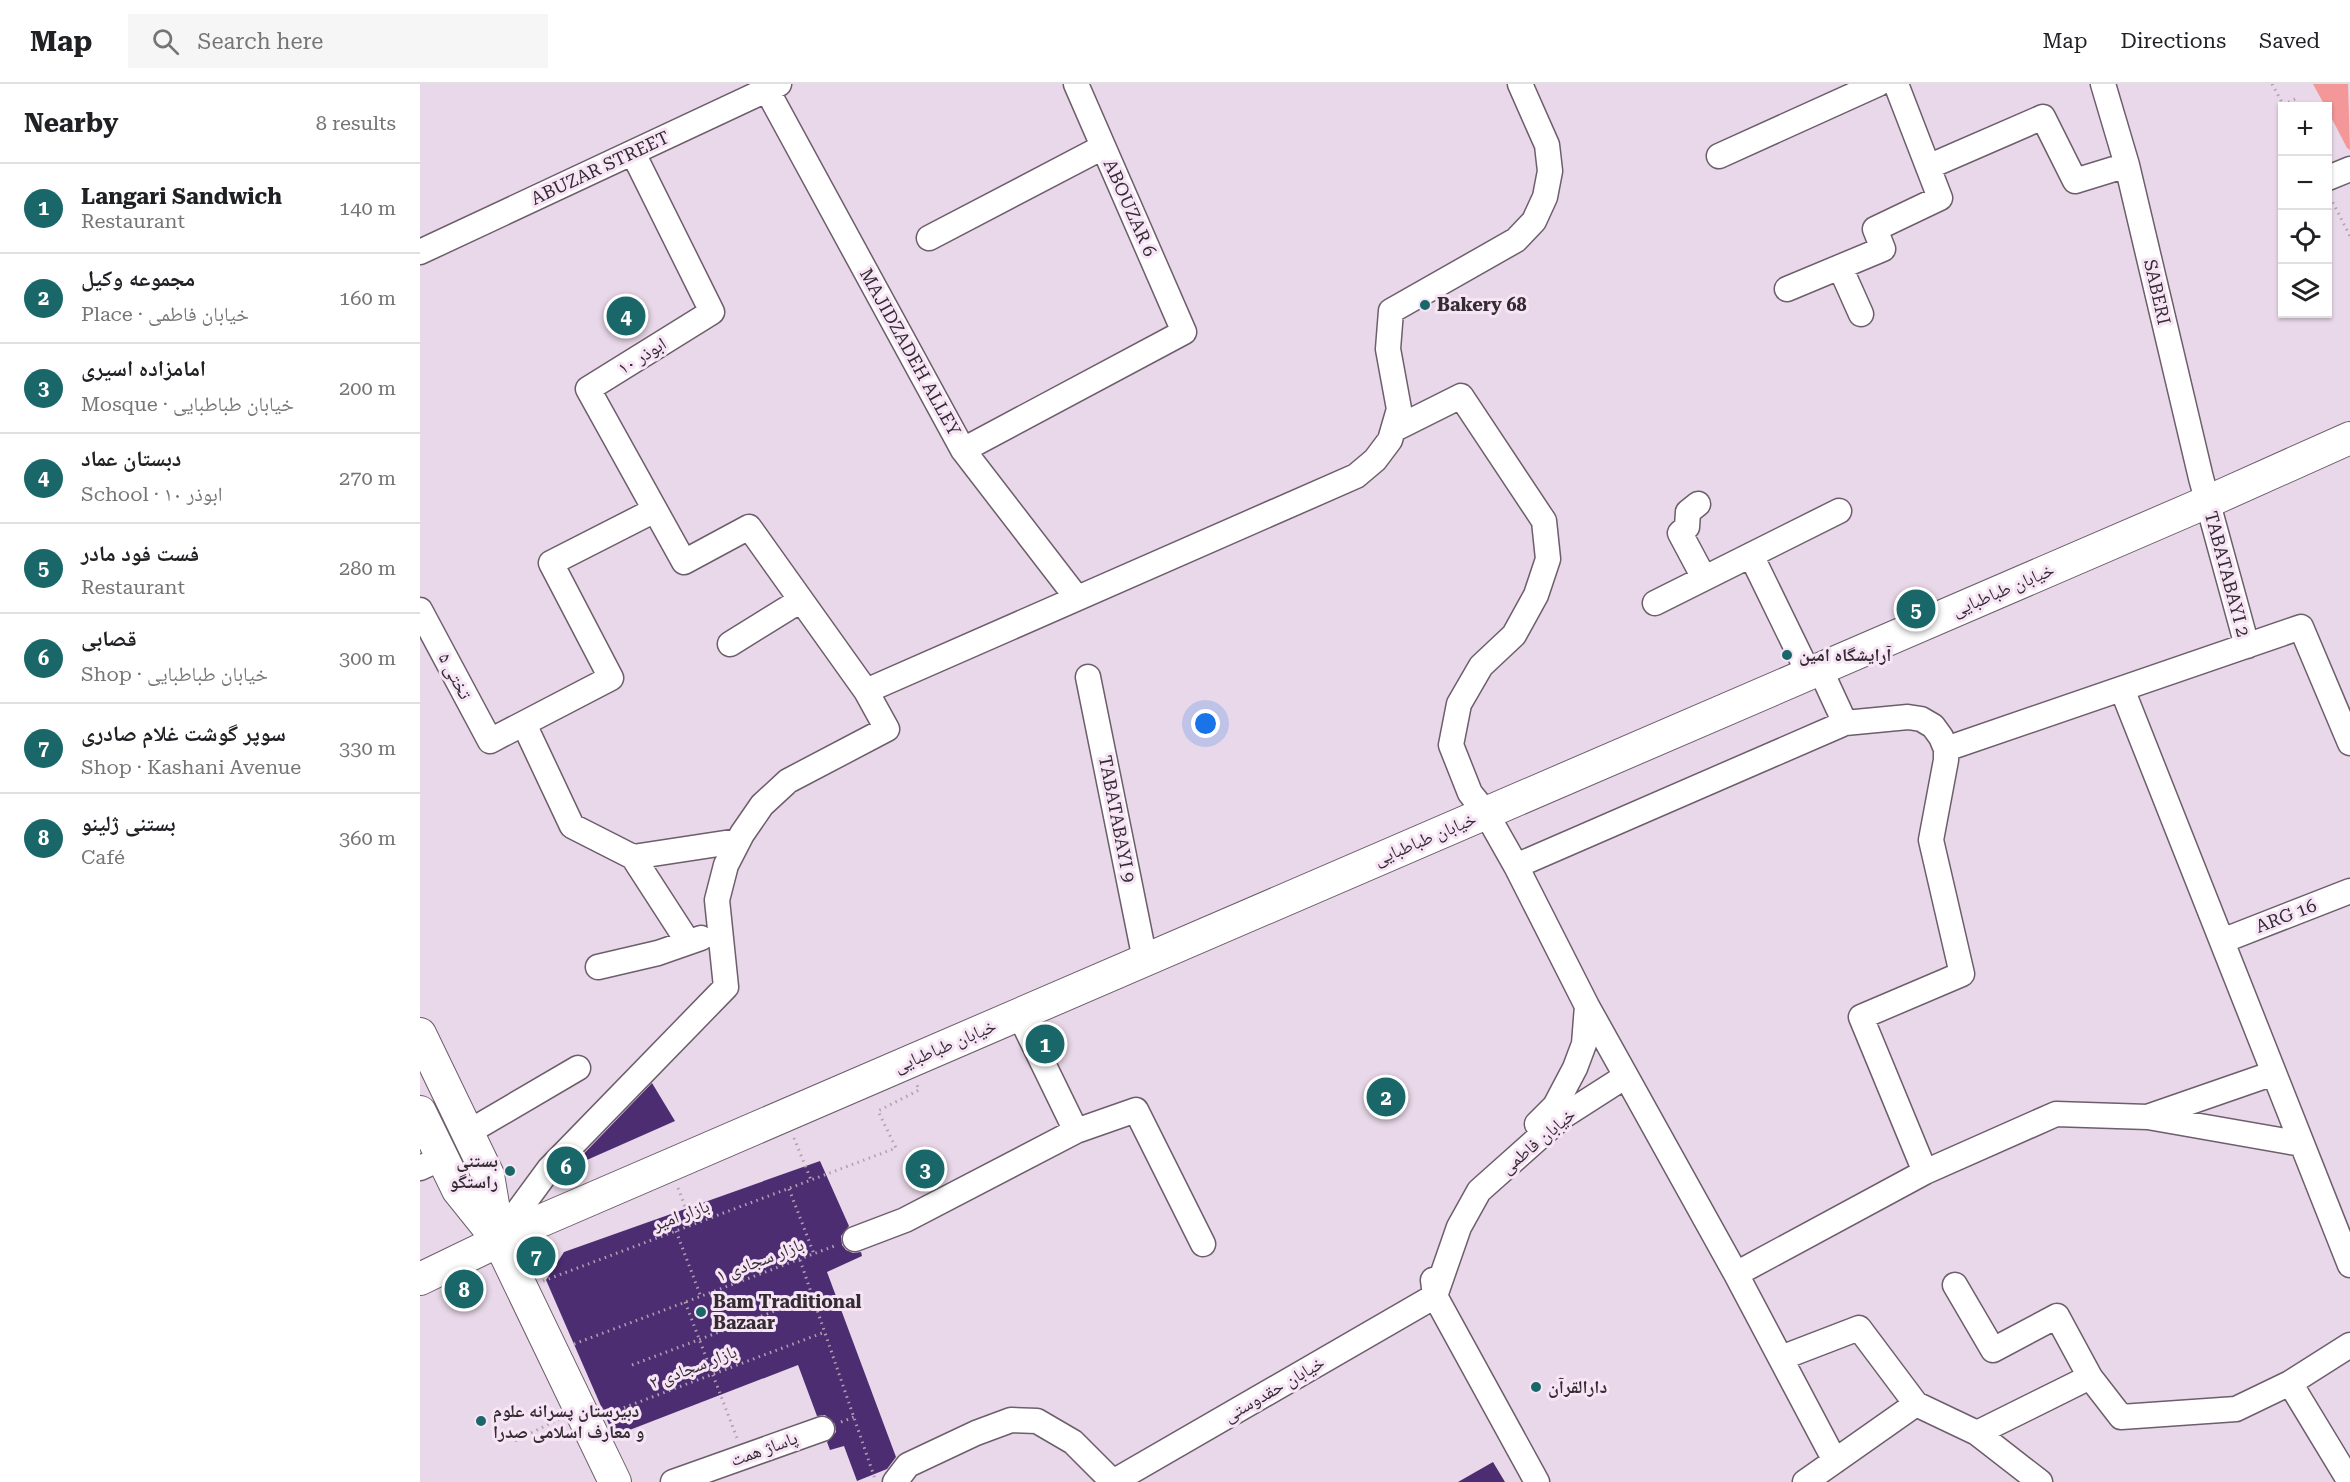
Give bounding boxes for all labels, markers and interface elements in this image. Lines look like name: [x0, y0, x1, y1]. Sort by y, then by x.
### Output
search box: [128, 14, 548, 68]
text: Map: [30, 25, 92, 58]
icon: search: [149, 25, 182, 58]
text: Search here: [197, 29, 323, 54]
text: Map: [2043, 29, 2087, 53]
text: Directions: [2120, 29, 2226, 53]
text: Saved: [2259, 29, 2320, 53]
map controls: [2278, 102, 2332, 318]
button: +: [2278, 102, 2332, 156]
text: Nearby: [24, 108, 118, 138]
text: 8 results: [316, 111, 396, 135]
street label: ABUZAR STREET: [527, 126, 672, 209]
street label: ABOUZAR 6: [1100, 156, 1161, 260]
button: −: [2278, 156, 2332, 210]
text: Langari Sandwich: [81, 184, 282, 209]
text: 1: [38, 196, 49, 220]
text: 140 m: [339, 196, 396, 220]
text: Restaurant: [81, 209, 185, 233]
button: locate: [2278, 210, 2332, 264]
street label: SABERI: [2140, 257, 2175, 327]
street label: MAJIDZADEH ALLEY: [856, 264, 966, 440]
button: layers: [2278, 264, 2332, 318]
text: مجموعه وکیل: [81, 266, 195, 291]
text: 2: [38, 286, 49, 310]
text: 160 m: [339, 286, 396, 310]
pin: 4: [606, 294, 646, 338]
place label: Bakery 68: [1437, 294, 1527, 315]
marker: Bakery 68: [1418, 298, 1432, 312]
text: Place · خیابان فاطمی: [81, 302, 249, 326]
street label: ابوذر ۱۰: [614, 333, 670, 379]
text: امامزاده اسیری: [81, 356, 206, 381]
text: 3: [38, 376, 49, 400]
text: 200 m: [339, 376, 396, 400]
text: Mosque · خیابان طباطبایی: [81, 392, 294, 416]
text: دبستان عماد: [81, 446, 181, 471]
text: 4: [38, 466, 49, 490]
text: 270 m: [339, 466, 396, 490]
text: School · ابوذر ۱۰: [81, 482, 222, 506]
street label: TABATABAYI 2: [2201, 509, 2254, 639]
text: فست فود مادر: [81, 541, 199, 566]
text: 5: [38, 556, 49, 580]
text: 280 m: [339, 556, 396, 580]
street label: خیابان طباطبایی: [1949, 559, 2057, 621]
text: Restaurant: [81, 575, 185, 599]
pin: 5: [1896, 586, 1936, 632]
text: قصابی: [81, 626, 137, 651]
place label: آرایشگاه امین: [1799, 644, 1891, 666]
text: 6: [38, 646, 49, 670]
text: 300 m: [339, 646, 396, 670]
marker: آرایشگاه امین: [1780, 648, 1794, 662]
street label: تختی ۵: [434, 649, 476, 703]
text: Shop · خیابان طباطبایی: [81, 662, 268, 686]
your location: [1191, 709, 1220, 738]
text: سوپر گوشت غلام صادری: [81, 721, 286, 746]
text: 7: [38, 736, 49, 760]
text: 330 m: [339, 736, 396, 760]
street label: TABATABAYI 9: [1095, 754, 1140, 884]
text: Shop · Kashani Avenue: [81, 755, 301, 779]
street label: خیابان طباطبایی: [1371, 808, 1479, 870]
text: بستنی ژلینو: [81, 811, 176, 836]
text: 8: [38, 826, 49, 850]
text: 360 m: [339, 826, 396, 850]
text: Café: [81, 845, 125, 869]
street label: ARG 16: [2252, 894, 2319, 937]
street label: خیابان طباطبایی: [891, 1015, 999, 1077]
pin: 1: [1026, 1022, 1064, 1066]
pin: 2: [1366, 1074, 1406, 1120]
street label: خیابان فاطمی: [1496, 1103, 1580, 1179]
pin: 6: [546, 1144, 586, 1188]
pin: 3: [906, 1146, 944, 1192]
place label: بستنی راستگو: [450, 1150, 498, 1192]
marker: بستنی راستگو: [503, 1164, 517, 1178]
street label: بازار امیر: [649, 1195, 712, 1235]
street label: بازار سجادی ۱: [713, 1233, 807, 1287]
pin: 7: [516, 1234, 556, 1278]
pin: 8: [444, 1266, 483, 1312]
place label: Bam Traditional Bazaar: [713, 1291, 862, 1333]
marker: Bam Traditional Bazaar: [694, 1305, 708, 1319]
street label: بازار سجادی ۲: [646, 1340, 740, 1394]
street label: خیابان حقدوستی: [1220, 1351, 1328, 1427]
place label: دارالقرآن: [1548, 1376, 1607, 1398]
marker: دارالقرآن: [1529, 1380, 1543, 1394]
place label: دبیرستان پسرانه علوم و معارف اسلامی صدرا: [493, 1400, 644, 1443]
marker: دبیرستان پسرانه علوم و معارف اسلامی صدرا: [474, 1414, 488, 1428]
street label: پاساژ همت: [727, 1427, 801, 1471]

